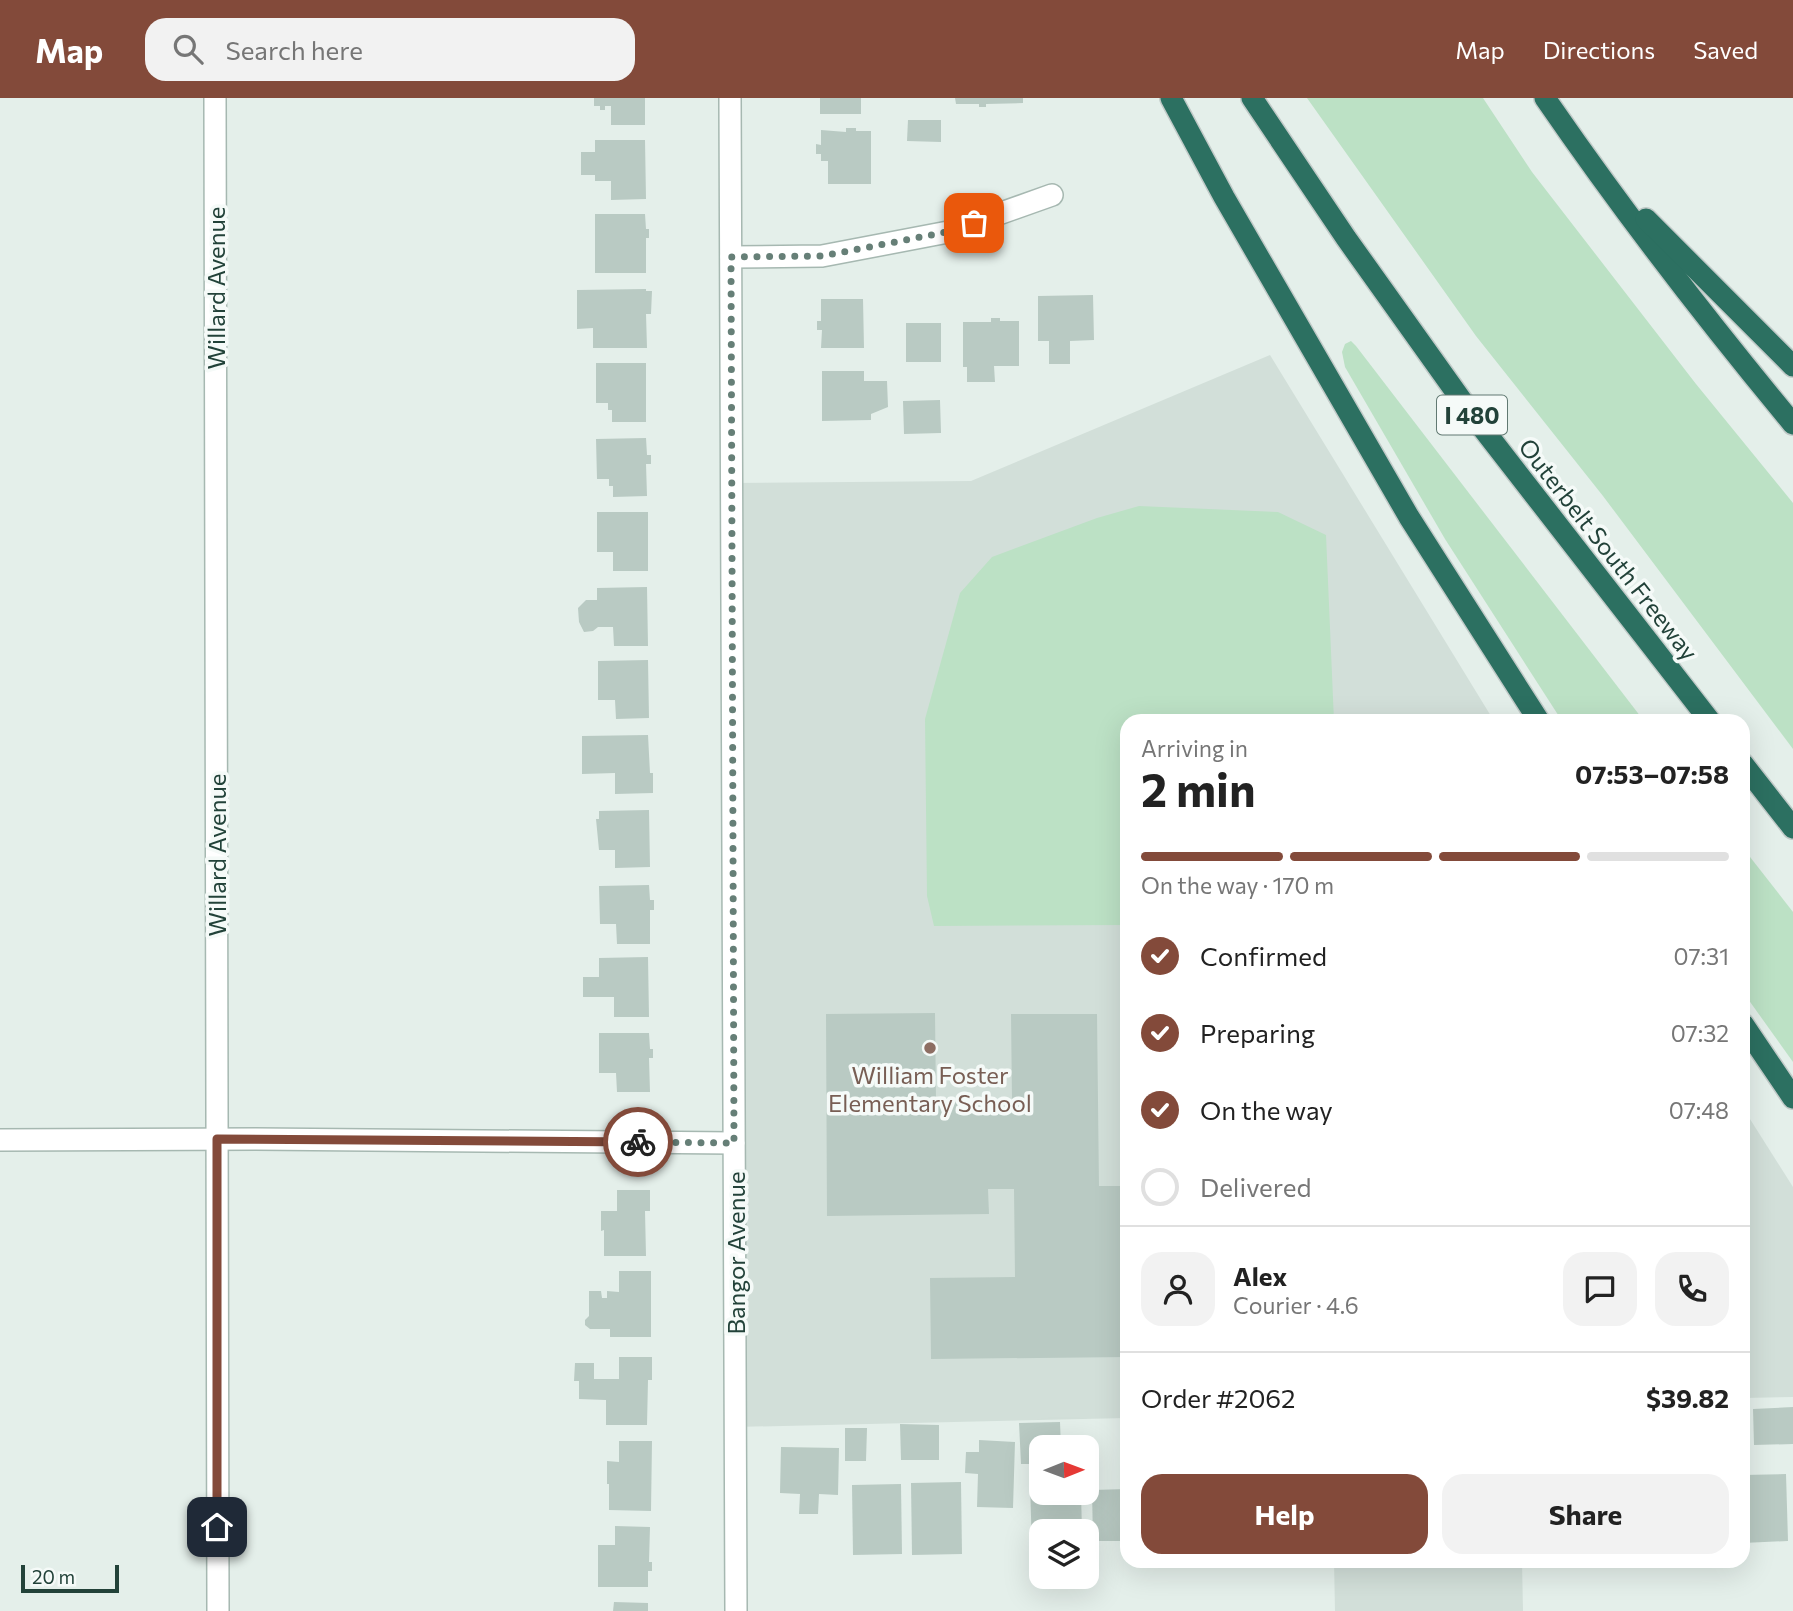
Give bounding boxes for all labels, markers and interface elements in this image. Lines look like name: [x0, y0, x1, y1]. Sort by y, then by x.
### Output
search box: [145, 18, 635, 81]
text: Map: [35, 29, 103, 70]
icon: search: [169, 30, 207, 68]
text: Search here: [225, 34, 363, 65]
text: Map: [1455, 35, 1505, 64]
text: Directions: [1543, 35, 1655, 64]
text: Saved: [1693, 35, 1758, 64]
pin: [944, 193, 1004, 253]
icon: bag: [955, 204, 993, 242]
street label: Willard Avenue: [201, 206, 230, 370]
road number: I 480: [1437, 396, 1507, 434]
street label: Outerbelt South Freeway: [1513, 432, 1705, 666]
text: Arriving in: [1141, 734, 1248, 762]
text: 07:53–07:58: [1575, 758, 1729, 789]
text: 2 min: [1141, 760, 1256, 816]
street label: Willard Avenue: [202, 773, 231, 937]
text: On the way · 170 m: [1141, 871, 1334, 899]
icon: check: [1141, 937, 1179, 975]
text: Confirmed: [1200, 940, 1327, 971]
text: 07:31: [1674, 942, 1729, 970]
icon: check: [1141, 1014, 1179, 1052]
text: Preparing: [1200, 1017, 1315, 1048]
text: 07:32: [1671, 1019, 1729, 1047]
marker: William Foster Elementary School: [922, 1040, 938, 1056]
place label: William Foster Elementary School: [828, 1060, 1032, 1117]
icon: check: [1141, 1091, 1179, 1129]
text: On the way: [1200, 1094, 1333, 1125]
text: 07:48: [1669, 1096, 1729, 1124]
courier: [603, 1107, 673, 1177]
icon: bike: [619, 1123, 657, 1161]
street label: Bangor Avenue: [721, 1171, 750, 1335]
text: Delivered: [1200, 1171, 1311, 1202]
button: person: [1141, 1252, 1215, 1326]
button: chat: [1563, 1252, 1637, 1326]
button: phone: [1655, 1252, 1729, 1326]
text: Alex: [1233, 1260, 1287, 1291]
text: Courier · 4.6: [1233, 1291, 1359, 1319]
text: Order #2062: [1141, 1382, 1295, 1413]
text: $39.82: [1646, 1382, 1729, 1413]
north arrow: [1029, 1435, 1099, 1505]
map controls: [1029, 1435, 1099, 1589]
button: Help: [1141, 1474, 1428, 1554]
button: Share: [1442, 1474, 1729, 1554]
pin: [187, 1497, 247, 1557]
icon: home: [198, 1508, 236, 1546]
button: layers: [1029, 1519, 1099, 1589]
scale bar: [21, 1562, 119, 1594]
text: 20 m: [32, 1565, 75, 1588]

